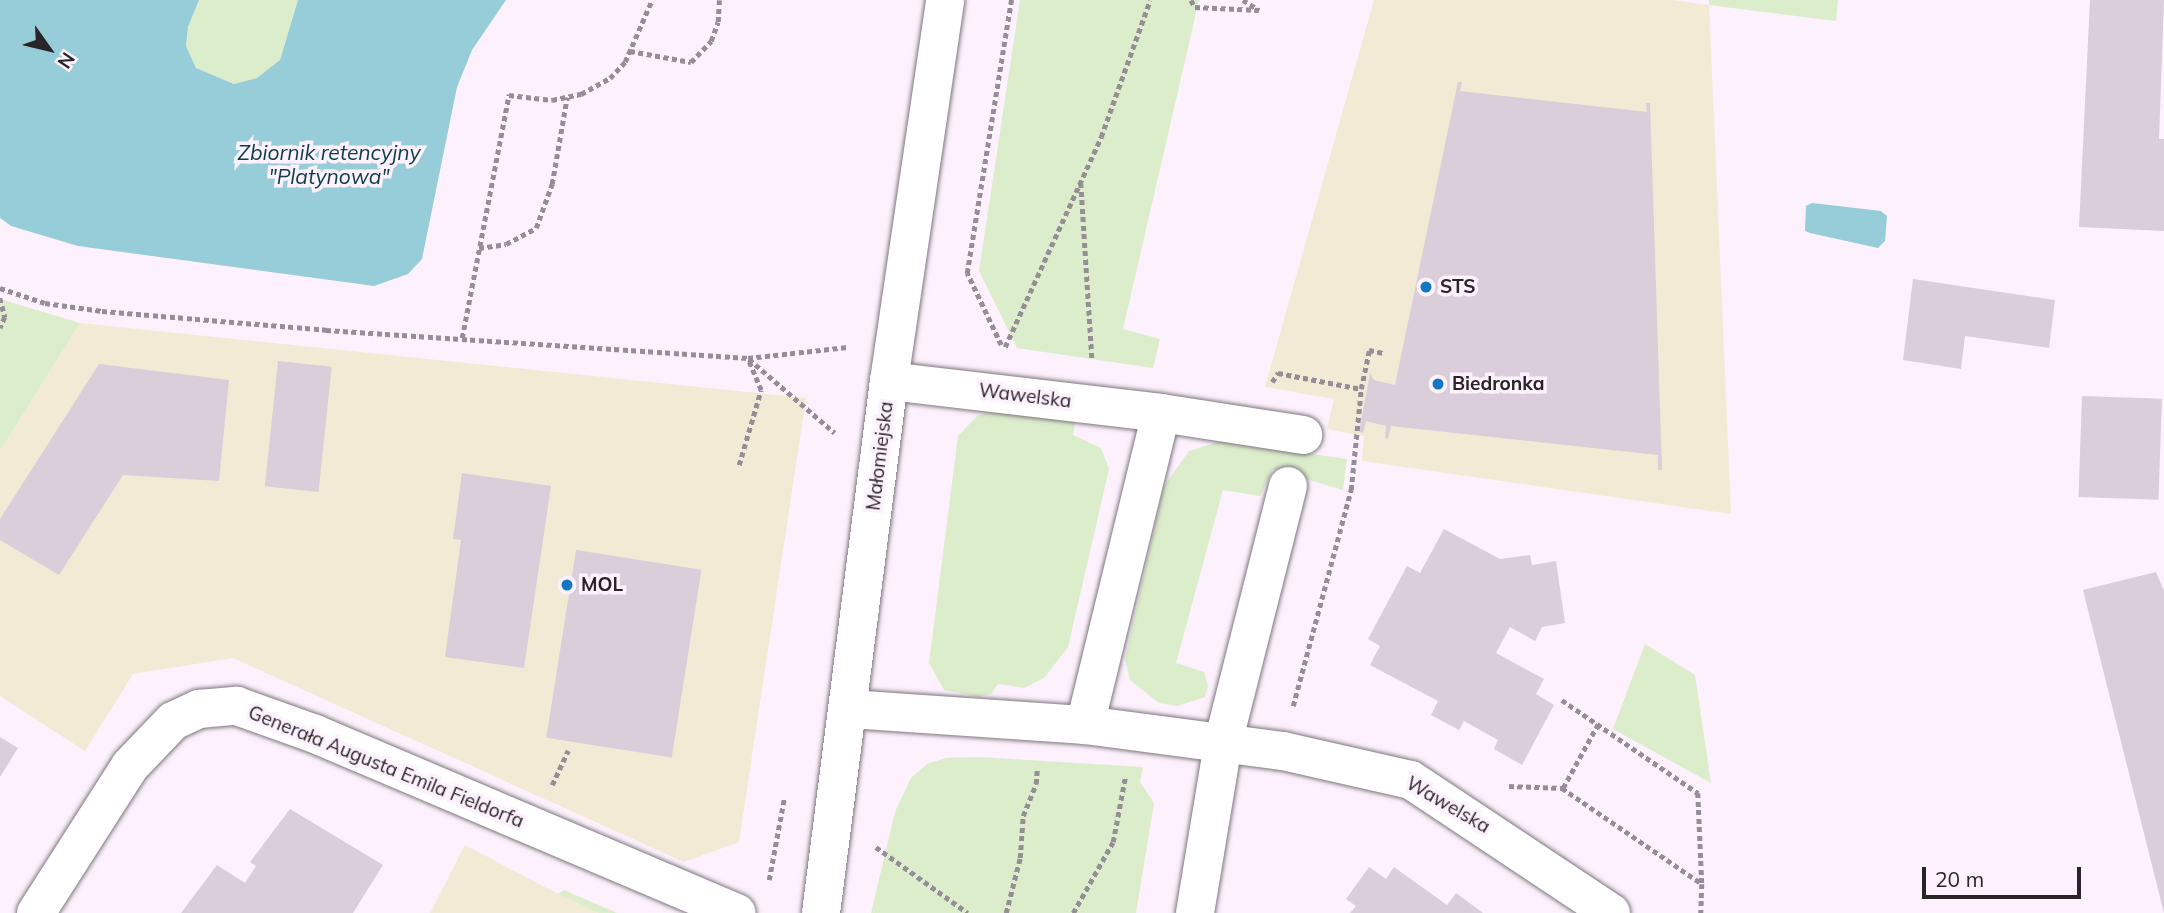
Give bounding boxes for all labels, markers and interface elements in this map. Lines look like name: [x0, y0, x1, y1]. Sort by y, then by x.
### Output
north arrow: [14, 14, 84, 84]
text: N: [52, 48, 80, 73]
water label: Zbiornik retencyjny "Platynowa": [237, 139, 421, 189]
place label: STS: [1440, 276, 1476, 298]
marker: STS: [1418, 279, 1434, 295]
place label: Biedronka: [1452, 373, 1544, 395]
marker: Biedronka: [1430, 376, 1446, 392]
street label: Wawelska: [977, 379, 1073, 413]
street label: Małomiejska: [862, 400, 898, 512]
place label: MOL: [581, 574, 623, 596]
marker: MOL: [559, 577, 575, 593]
street label: Generała Augusta Emila Fieldorfa: [245, 701, 527, 833]
street label: Wawelska: [1402, 772, 1494, 838]
scale bar: [1926, 853, 2085, 897]
text: 20 m: [1935, 866, 1984, 892]

